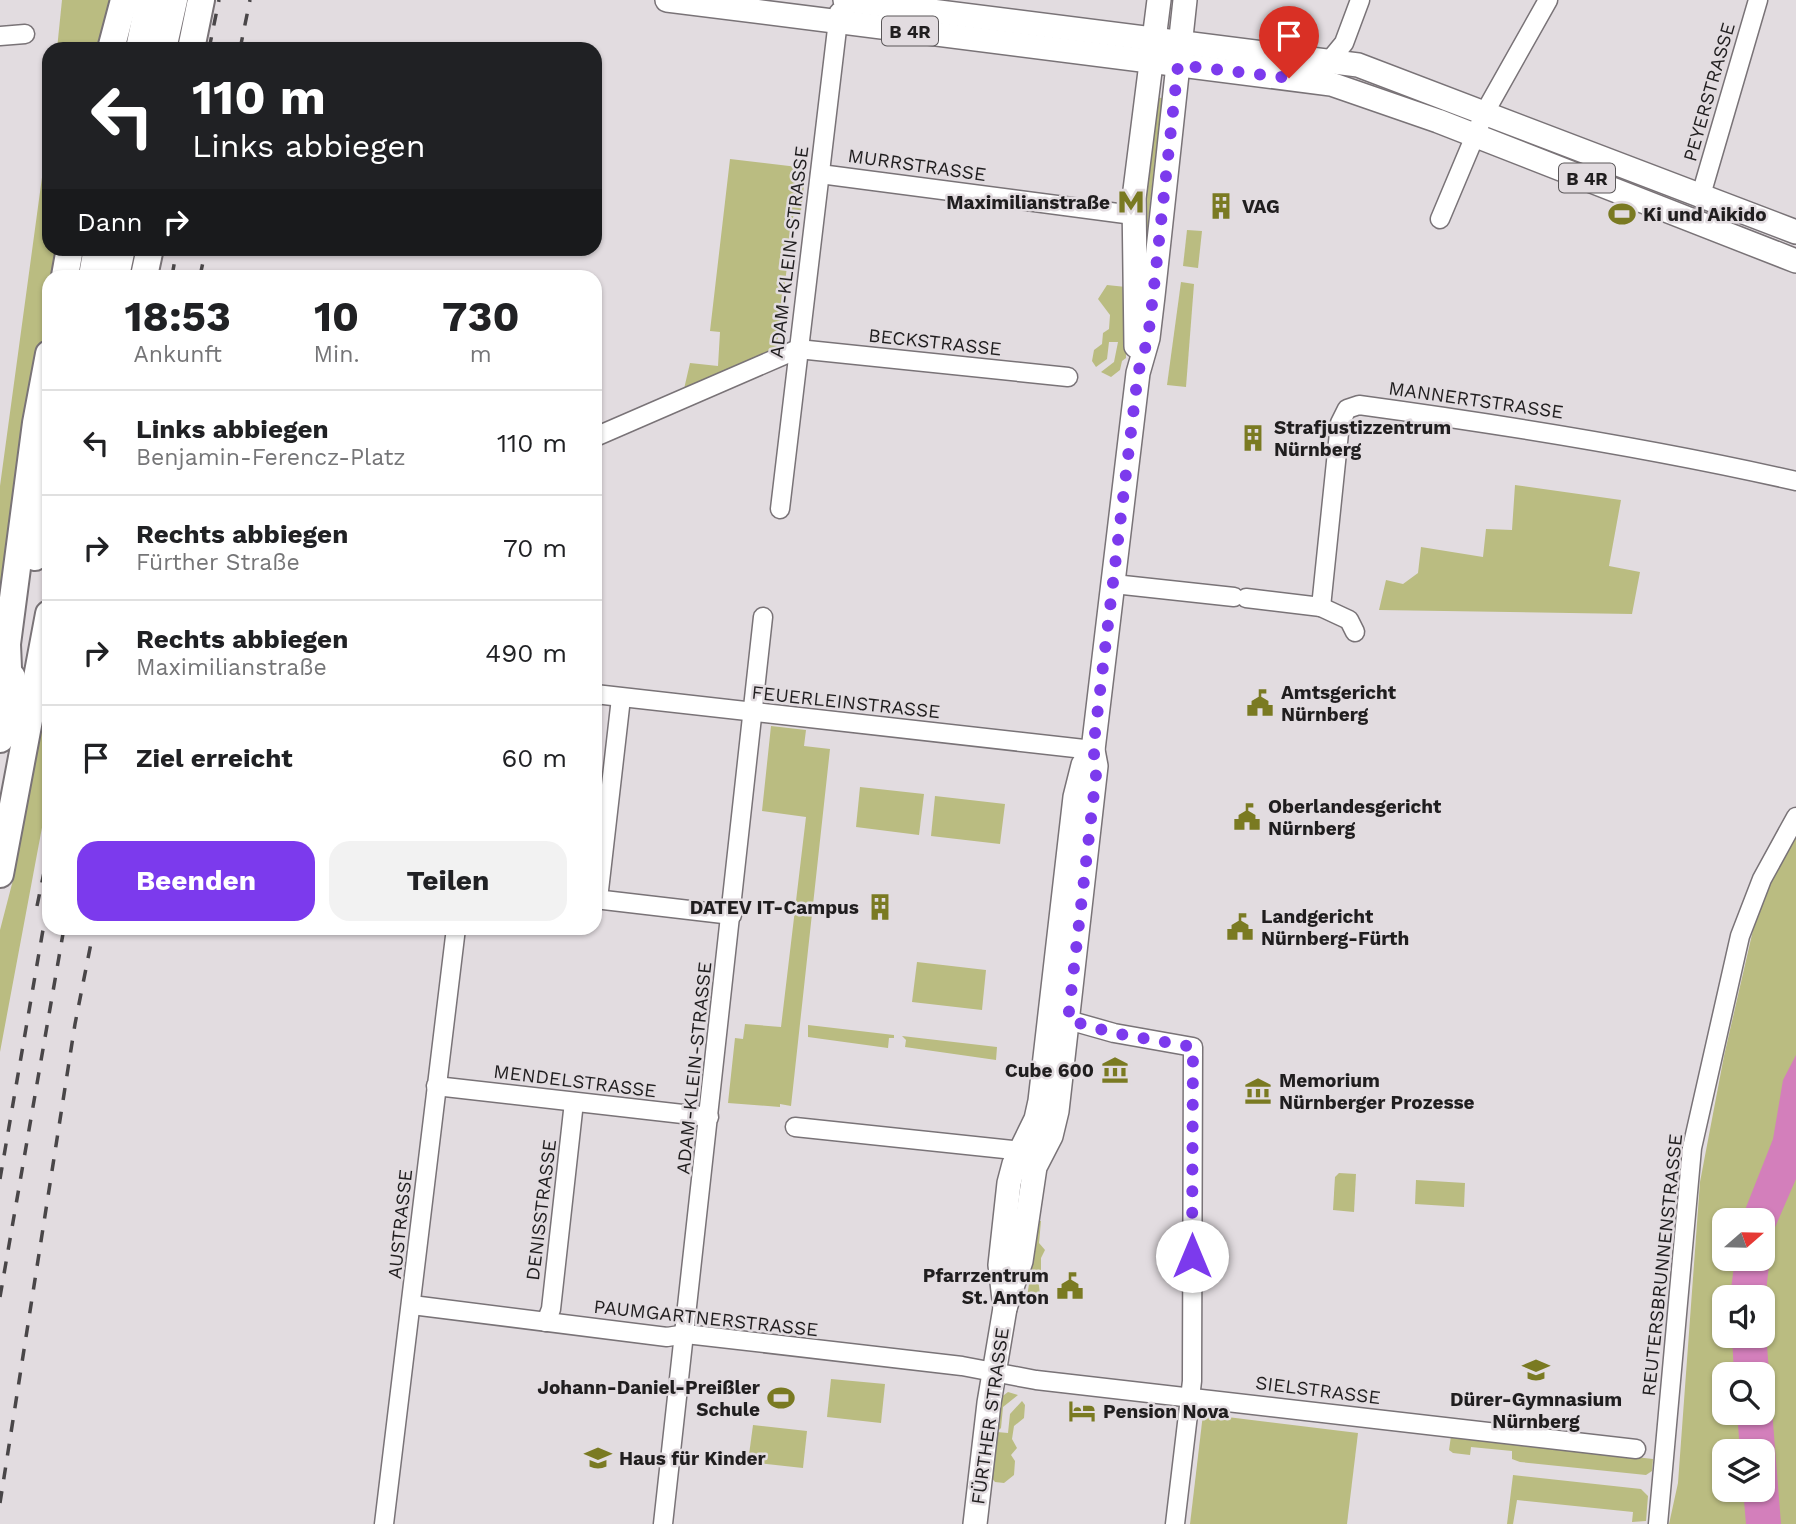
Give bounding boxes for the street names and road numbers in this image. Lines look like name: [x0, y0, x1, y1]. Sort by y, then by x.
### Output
road number: B 4R: [882, 16, 938, 46]
street label: PEYERSTRASSE: [1678, 20, 1740, 164]
street label: MURRSTRASSE: [846, 144, 988, 186]
street label: ADAM-KLEIN-STRASSE: [765, 145, 813, 359]
road number: B 4R: [1559, 163, 1615, 192]
street label: BECKSTRASSE: [867, 324, 1003, 360]
street label: MANNERTSTRASSE: [1387, 376, 1565, 424]
street label: FEUERLEINSTRASSE: [751, 681, 941, 723]
street label: ADAM-KLEIN-STRASSE: [671, 961, 717, 1175]
street label: MENDELSTRASSE: [492, 1060, 658, 1102]
street label: REUTERSBRUNNENSTRASSE: [1637, 1133, 1687, 1397]
street label: DENISSTRASSE: [521, 1138, 561, 1282]
street label: AUSTRASSE: [383, 1168, 417, 1280]
street label: PAUMGARTNERSTRASSE: [593, 1295, 819, 1341]
street label: FÜRTHER STRASSE: [966, 1326, 1014, 1506]
street label: SIELSTRASSE: [1254, 1371, 1382, 1409]

